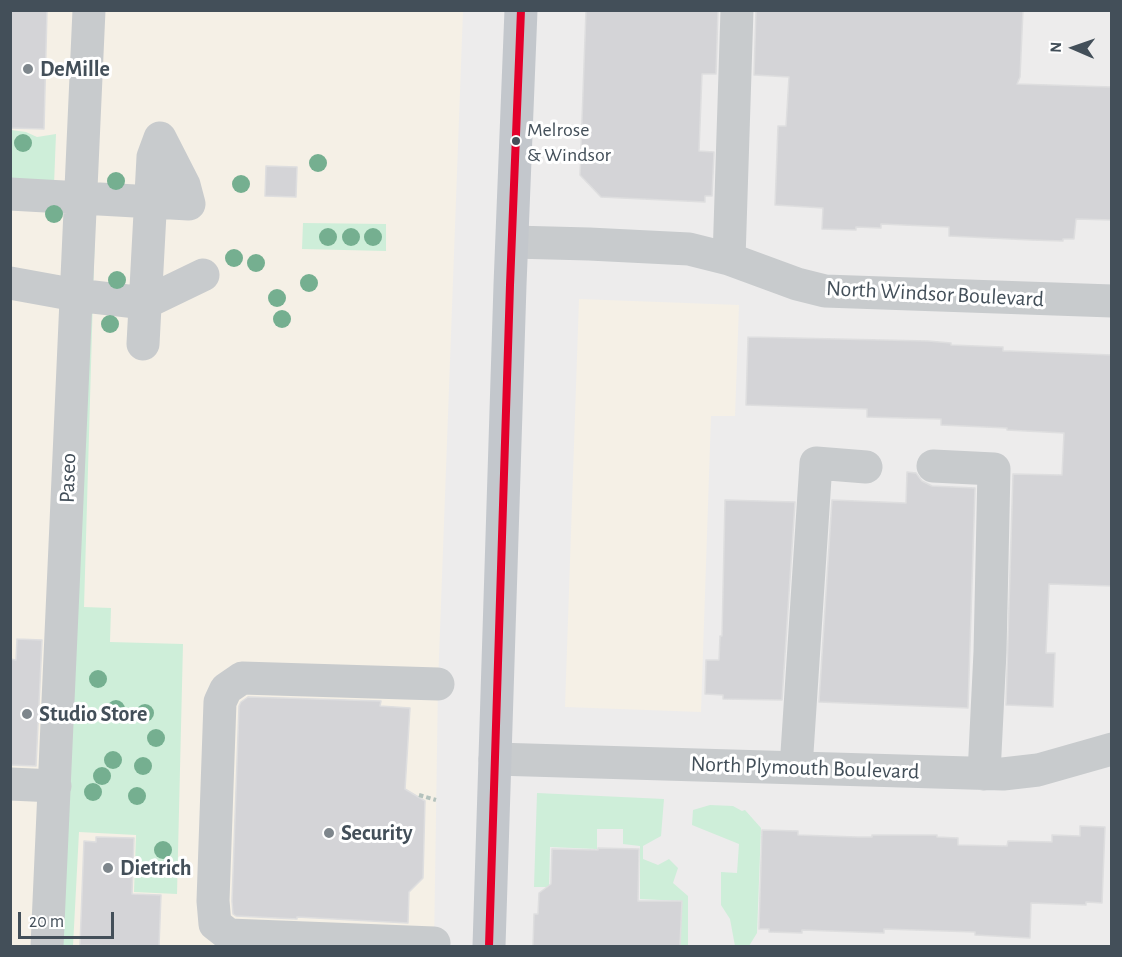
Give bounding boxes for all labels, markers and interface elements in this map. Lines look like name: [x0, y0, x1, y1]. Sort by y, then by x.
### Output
north arrow: [1044, 18, 1104, 78]
text: N: [1048, 42, 1064, 53]
place label: DeMille: [40, 56, 110, 82]
marker: DeMille: [21, 62, 35, 76]
place label: Melrose & Windsor: [527, 118, 611, 165]
marker: Melrose & Windsor: [510, 135, 522, 147]
street label: North Windsor Boulevard: [825, 275, 1045, 313]
street label: Paseo: [54, 452, 82, 504]
place label: Studio Store: [39, 701, 147, 727]
marker: Studio Store: [20, 707, 34, 721]
street label: North Plymouth Boulevard: [690, 751, 920, 785]
place label: Security: [341, 820, 412, 846]
marker: Security: [322, 826, 336, 840]
place label: Dietrich: [120, 855, 191, 881]
marker: Dietrich: [101, 861, 115, 875]
scale bar: [21, 900, 117, 938]
text: 20 m: [29, 913, 64, 931]

